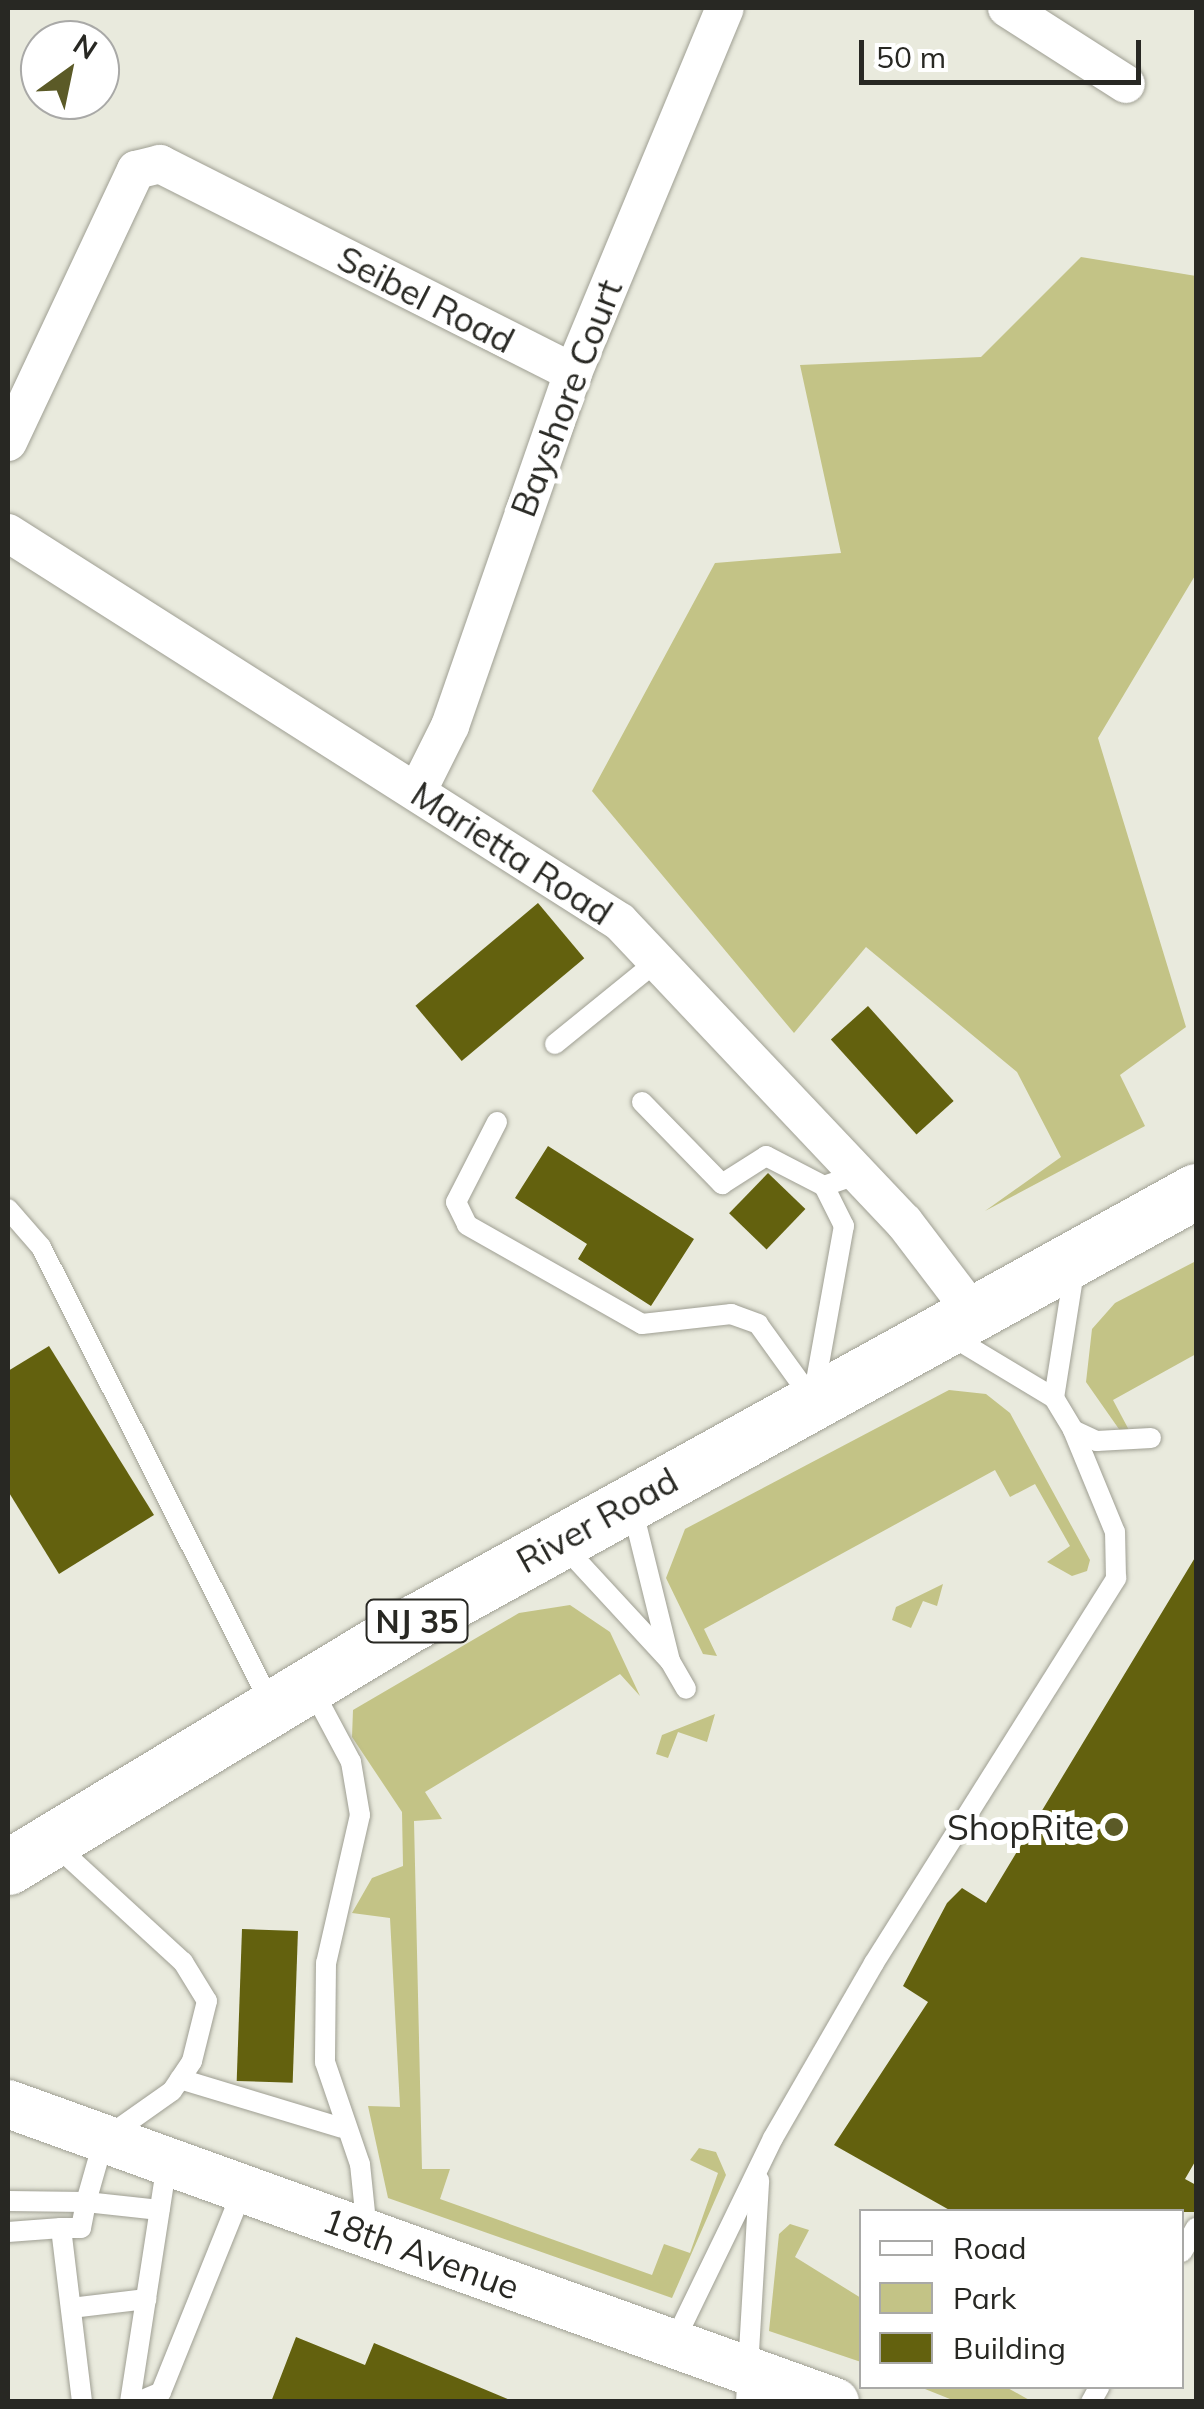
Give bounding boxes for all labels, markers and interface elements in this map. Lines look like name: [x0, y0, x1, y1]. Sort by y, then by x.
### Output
north arrow: [20, 20, 120, 120]
scale bar: [864, 20, 1146, 82]
text: N: [67, 26, 104, 67]
text: 50 m: [876, 38, 946, 76]
street label: Seibel Road: [331, 237, 521, 361]
street label: Bayshore Court: [502, 274, 630, 522]
street label: Marietta Road: [404, 772, 620, 934]
street label: River Road: [509, 1459, 685, 1581]
road number: NJ 35: [364, 1594, 470, 1648]
place label: ShopRite: [947, 1806, 1094, 1848]
marker: ShopRite: [1103, 1816, 1125, 1838]
street label: 18th Avenue: [317, 2198, 525, 2308]
legend: [859, 2209, 1184, 2389]
text: Road: [953, 2229, 1027, 2267]
text: Park: [953, 2279, 1016, 2317]
text: Building: [953, 2329, 1066, 2367]

